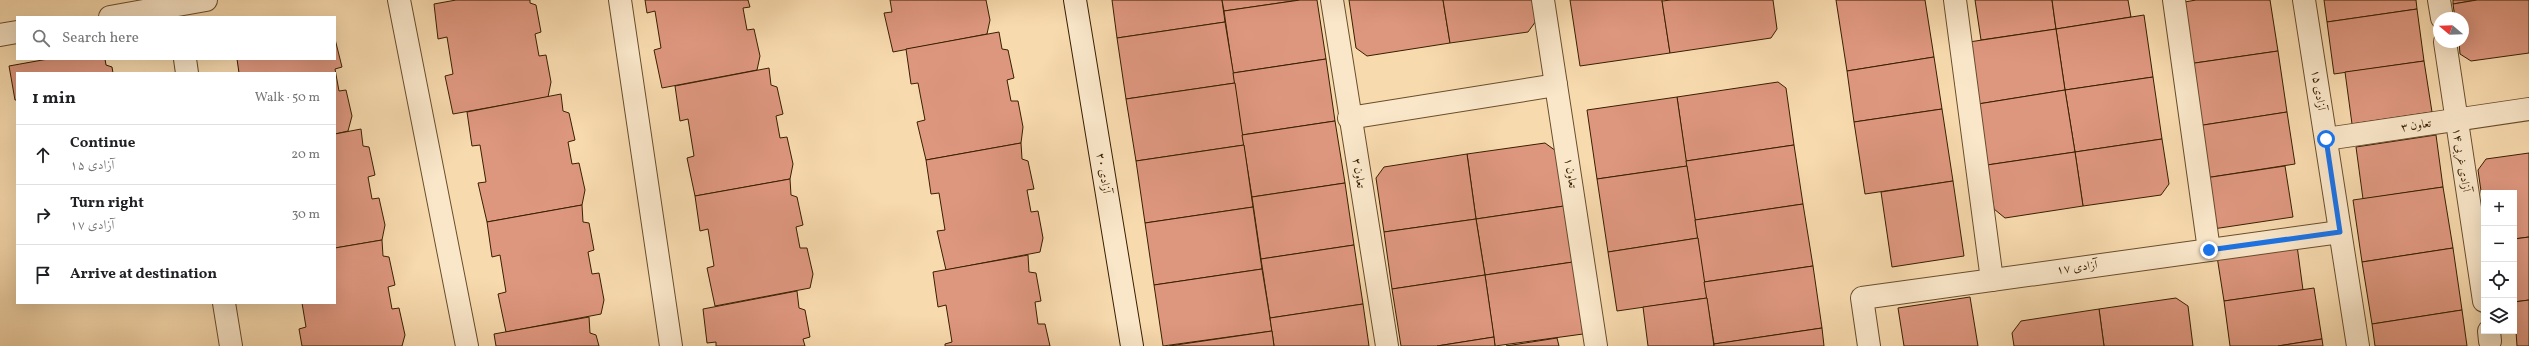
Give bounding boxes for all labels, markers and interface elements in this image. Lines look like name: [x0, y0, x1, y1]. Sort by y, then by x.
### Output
north arrow: [2433, 12, 2469, 48]
search box: [16, 16, 336, 60]
icon: search: [30, 27, 52, 49]
text: Search here: [62, 28, 139, 49]
street label: آزادی ۱۵: [2307, 68, 2330, 113]
text: 1 min: [32, 87, 76, 110]
text: Walk · 50 m: [255, 89, 320, 107]
street label: تعاون ۳: [2400, 116, 2433, 136]
street label: آزادی غربی ۱۴: [2448, 127, 2475, 195]
route start: [2317, 130, 2335, 148]
text: Continue: [70, 133, 135, 154]
icon: ahead: [32, 144, 54, 166]
text: 20 m: [291, 146, 320, 164]
street label: آزادی ۲۰: [1092, 151, 1115, 196]
text: آزادی ۱۵: [70, 157, 114, 175]
street label: تعاون ۲: [1348, 157, 1368, 190]
street label: تعاون ۱: [1560, 157, 1580, 190]
map controls: [2481, 190, 2517, 334]
button: +: [2481, 190, 2517, 226]
text: Turn right: [70, 193, 144, 214]
icon: right: [32, 204, 54, 226]
text: 30 m: [292, 206, 320, 224]
text: آزادی ۱۷: [70, 217, 114, 235]
button: −: [2481, 226, 2517, 262]
route end: [2200, 241, 2218, 259]
street label: آزادی ۱۷: [2055, 256, 2100, 279]
button: locate: [2481, 262, 2517, 298]
icon: arrive: [32, 264, 54, 286]
text: Arrive at destination: [70, 264, 217, 285]
button: layers: [2481, 298, 2517, 334]

